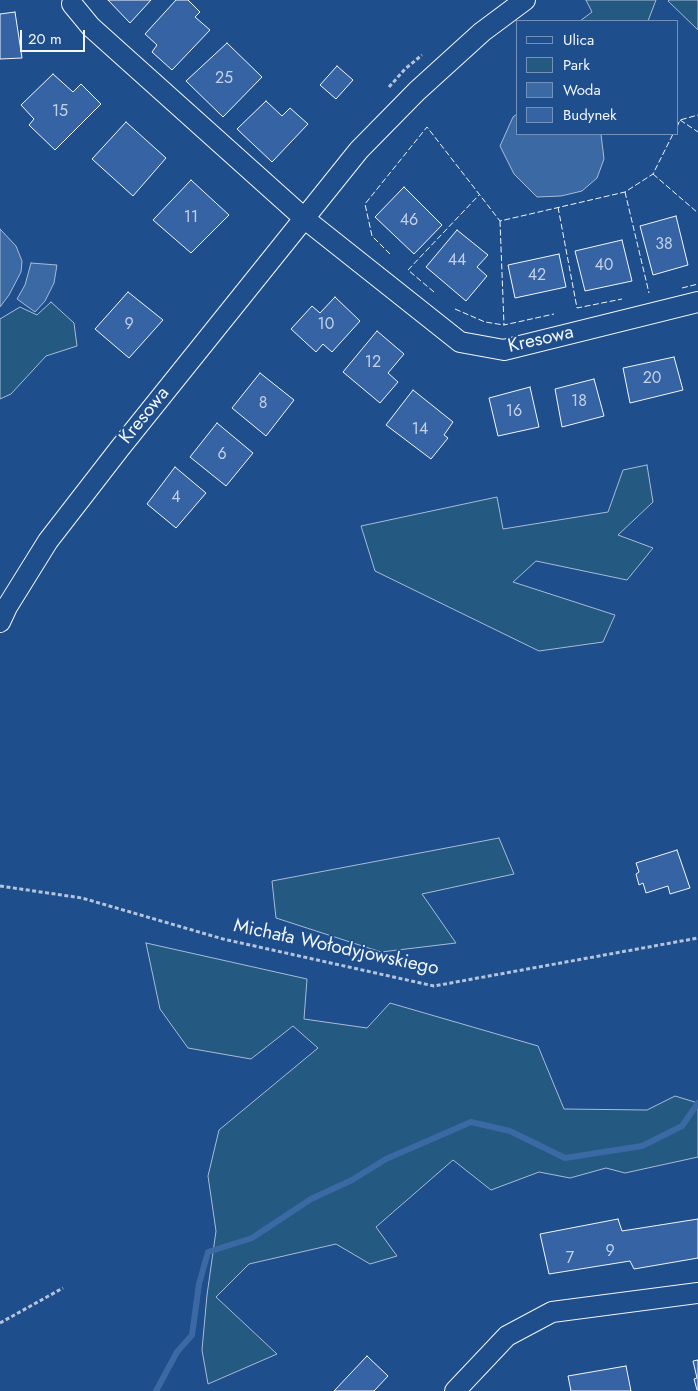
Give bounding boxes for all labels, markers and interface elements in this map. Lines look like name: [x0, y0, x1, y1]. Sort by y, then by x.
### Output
scale bar: [22, 20, 88, 52]
legend: [516, 20, 678, 135]
text: 20 m: [28, 28, 62, 50]
text: Ulica: [563, 29, 594, 51]
text: Park: [563, 54, 590, 76]
house number: 25: [215, 69, 233, 89]
text: Woda: [563, 79, 601, 101]
house number: 15: [52, 102, 68, 122]
text: Budynek: [563, 104, 617, 126]
house number: 11: [184, 208, 198, 228]
house number: 46: [400, 211, 418, 231]
house number: 38: [655, 235, 673, 255]
house number: 44: [448, 251, 466, 271]
house number: 40: [595, 256, 613, 276]
house number: 42: [528, 266, 546, 286]
house number: 9: [124, 315, 134, 335]
house number: 10: [318, 315, 334, 335]
street label: Kresowa: [506, 321, 576, 359]
house number: 12: [365, 353, 381, 373]
house number: 20: [643, 369, 661, 389]
street label: Kresowa: [115, 383, 175, 449]
house number: 18: [571, 392, 587, 412]
house number: 8: [259, 394, 267, 414]
house number: 16: [506, 402, 522, 422]
house number: 14: [412, 420, 428, 440]
house number: 6: [217, 445, 227, 465]
house number: 4: [171, 488, 181, 508]
street label: Michała Wołodyjowskiego: [231, 915, 441, 981]
house number: 9: [605, 1242, 615, 1262]
house number: 7: [566, 1249, 574, 1269]

